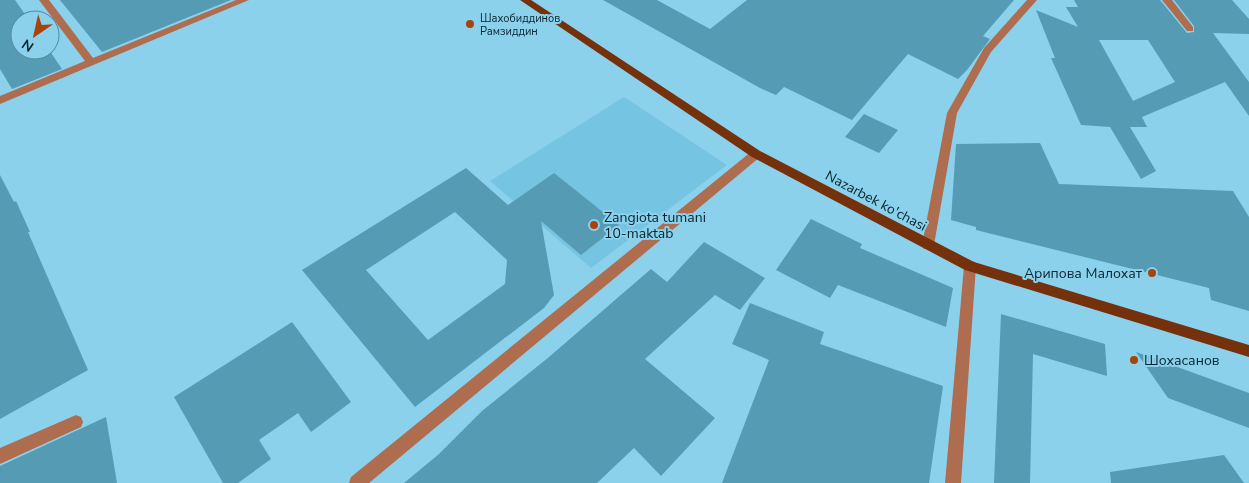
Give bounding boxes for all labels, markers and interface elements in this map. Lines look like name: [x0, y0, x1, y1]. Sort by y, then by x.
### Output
north arrow: [10, 10, 60, 60]
place label: Шахобиддинов Рамзиддин: [480, 11, 560, 39]
marker: Шахобиддинов Рамзиддин: [464, 18, 476, 30]
text: N: [18, 35, 38, 56]
street label: Nazarbek ko'chasi: [822, 166, 930, 236]
place label: Zangiota tumani 10-maktab: [604, 208, 706, 243]
marker: Zangiota tumani 10-maktab: [588, 219, 600, 231]
place label: Арипова Малохат: [1024, 264, 1143, 283]
marker: Арипова Малохат: [1146, 267, 1158, 279]
place label: Шохасанов: [1144, 351, 1220, 370]
marker: Шохасанов: [1128, 354, 1140, 366]

